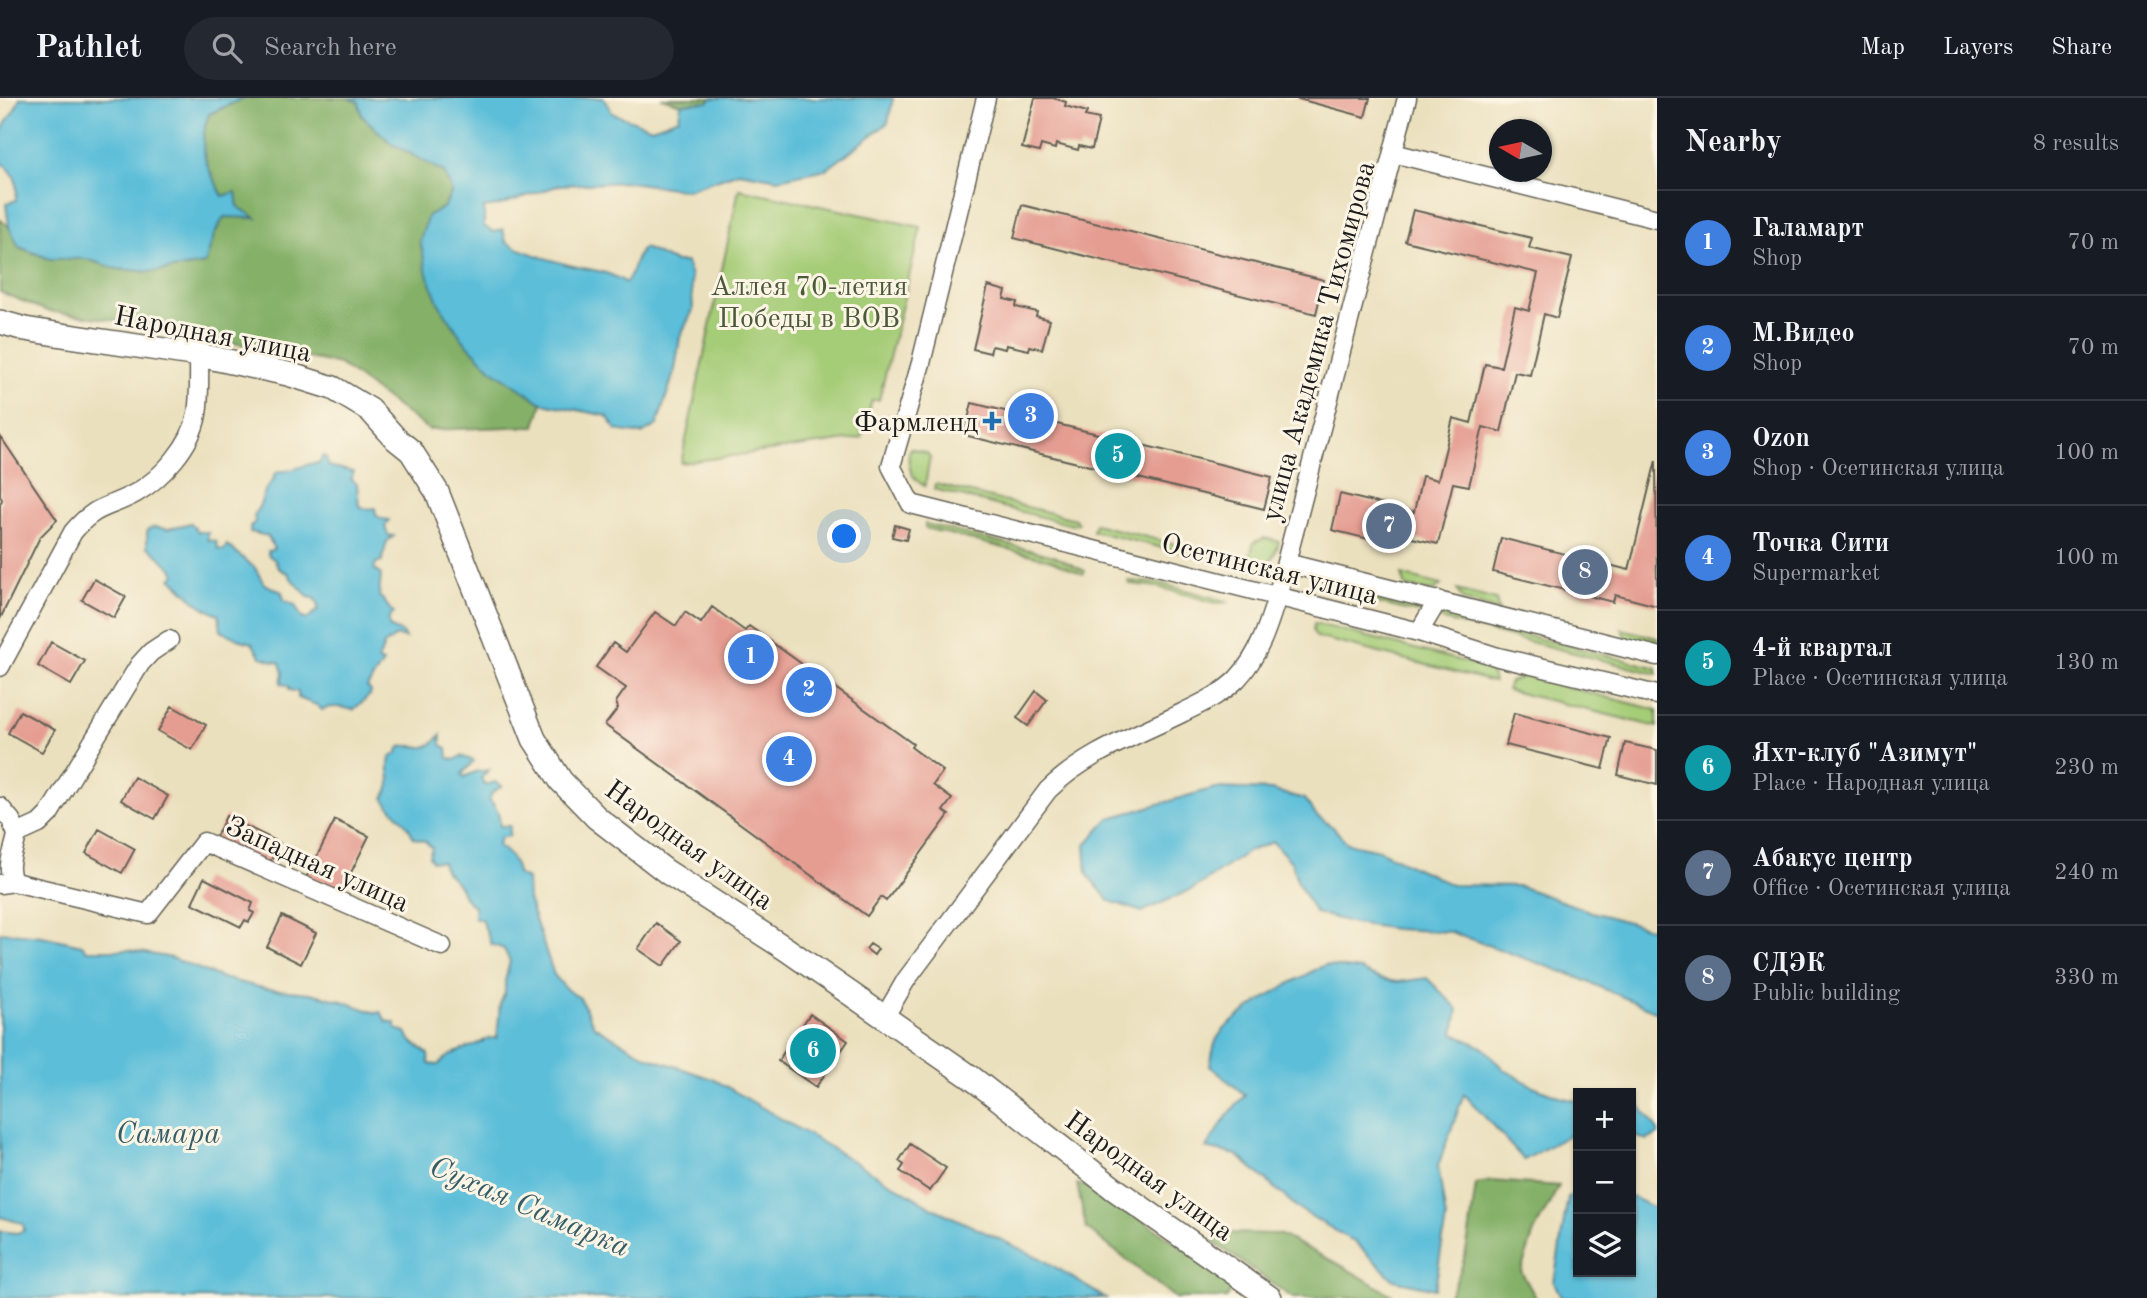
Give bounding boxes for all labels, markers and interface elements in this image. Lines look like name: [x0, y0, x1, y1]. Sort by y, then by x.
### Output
search box: [184, 17, 674, 80]
icon: search: [208, 29, 246, 67]
text: Pathlet: [35, 32, 142, 65]
text: Search here: [264, 35, 397, 61]
text: Map: [1861, 36, 1905, 60]
text: Layers: [1943, 36, 2013, 60]
text: Share: [2051, 36, 2112, 60]
north arrow: [1489, 119, 1552, 182]
text: Nearby: [1685, 128, 1782, 158]
text: 8 results: [2033, 132, 2119, 155]
street label: улица Академика Тихомирова: [1258, 158, 1382, 525]
text: Галамарт: [1752, 216, 1864, 242]
text: 1: [1701, 231, 1715, 254]
text: 70 m: [2068, 231, 2119, 254]
text: Shop: [1752, 247, 1802, 270]
park label: Аллея 70-летия Победы в ВОВ: [710, 274, 908, 334]
street label: Народная улица: [111, 303, 314, 369]
text: М.Видео: [1752, 321, 1855, 347]
text: 2: [1701, 336, 1715, 359]
text: 70 m: [2068, 336, 2119, 359]
text: Shop: [1752, 352, 1802, 375]
pin: 3: [1008, 390, 1054, 442]
place label: Фармленд: [854, 410, 978, 438]
marker: Фармленд: [984, 413, 1000, 429]
text: Ozon: [1752, 426, 1810, 452]
pin: 5: [1095, 430, 1141, 482]
text: 3: [1701, 441, 1715, 464]
text: 100 m: [2054, 441, 2119, 464]
text: Shop · Осетинская улица: [1752, 457, 2004, 480]
pin: 7: [1366, 500, 1412, 552]
your location: [827, 519, 861, 553]
street label: Осетинская улица: [1158, 530, 1381, 611]
text: Точка Сити: [1752, 531, 1890, 557]
pin: 8: [1562, 546, 1608, 598]
text: 4: [1701, 546, 1715, 569]
text: 100 m: [2054, 546, 2119, 569]
text: Supermarket: [1752, 562, 1880, 585]
pin: 1: [728, 631, 774, 683]
text: 4-й квартал: [1752, 636, 1892, 662]
text: 5: [1701, 651, 1715, 674]
text: 130 m: [2054, 651, 2119, 674]
pin: 2: [786, 664, 832, 716]
text: Place · Осетинская улица: [1752, 667, 2008, 690]
pin: 4: [766, 733, 812, 785]
text: Яхт-клуб "Азимут": [1752, 741, 1977, 767]
text: 6: [1701, 756, 1715, 779]
text: 230 m: [2054, 756, 2119, 779]
text: Place · Народная улица: [1752, 772, 1990, 795]
street label: Народная улица: [599, 776, 778, 917]
street label: Западная улица: [221, 813, 413, 919]
text: Абакус центр: [1752, 846, 1913, 872]
text: 7: [1701, 861, 1715, 884]
text: 240 m: [2054, 861, 2119, 884]
text: Office · Осетинская улица: [1752, 877, 2011, 900]
text: СДЭК: [1752, 951, 1825, 977]
text: 8: [1701, 966, 1715, 989]
text: 330 m: [2054, 966, 2119, 989]
text: Public building: [1752, 982, 1900, 1005]
pin: 6: [790, 1025, 836, 1077]
map controls: [1573, 1088, 1636, 1277]
button: +: [1573, 1088, 1636, 1151]
street label: Народная улица: [1059, 1107, 1238, 1248]
water label: Самара: [116, 1120, 220, 1150]
button: −: [1573, 1151, 1636, 1214]
water label: Сухая Самарка: [425, 1152, 634, 1263]
button: layers: [1573, 1214, 1636, 1277]

